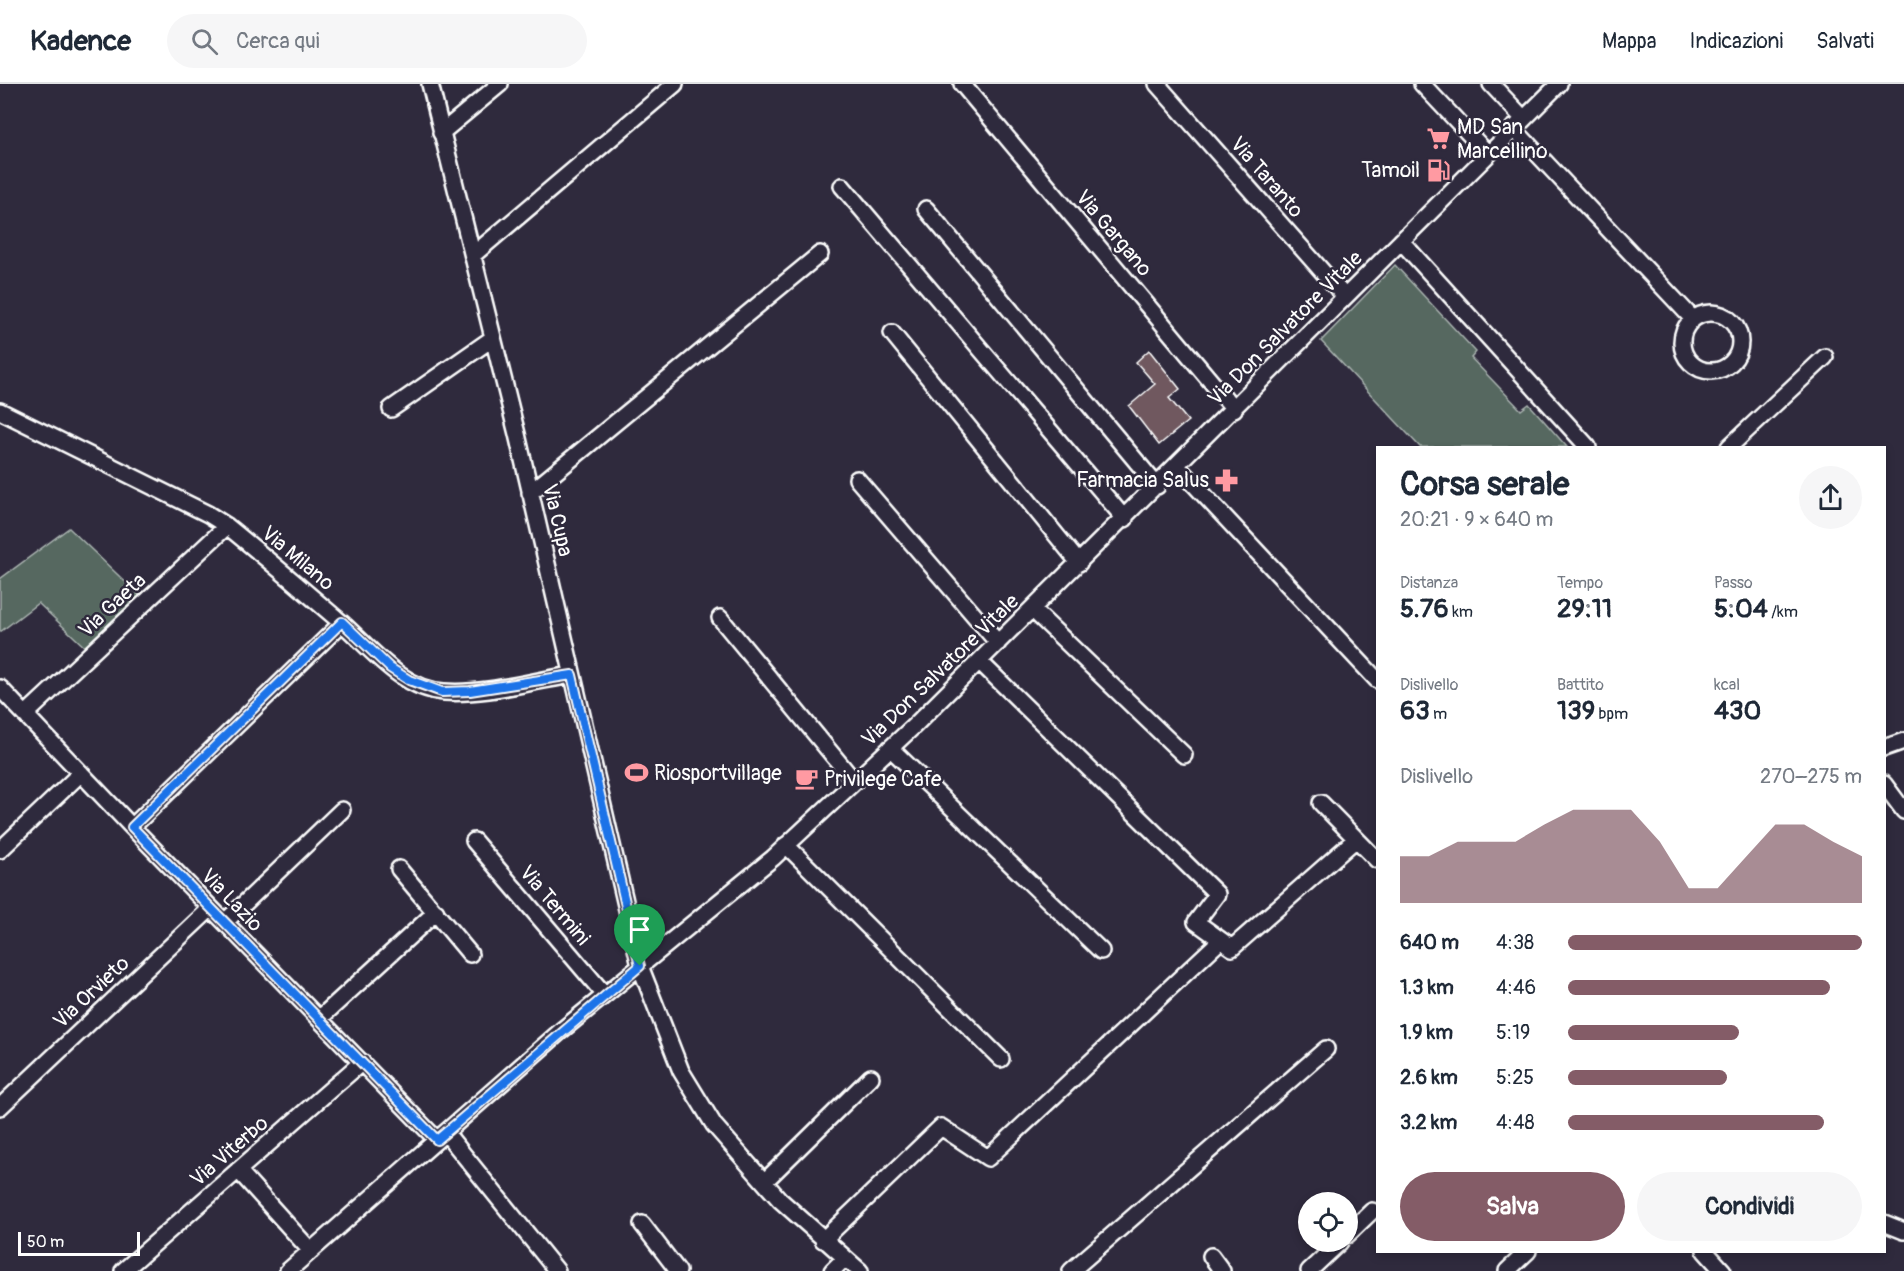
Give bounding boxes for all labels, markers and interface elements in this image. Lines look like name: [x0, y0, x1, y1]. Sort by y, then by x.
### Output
search box: [167, 14, 587, 68]
text: Kadence: [30, 24, 131, 59]
icon: search: [188, 25, 221, 58]
text: Cerca qui: [236, 27, 320, 55]
text: Mappa: [1602, 28, 1657, 55]
text: Indicazioni: [1690, 28, 1783, 55]
text: Salvati: [1816, 28, 1874, 55]
place label: MD San Marcellino: [1457, 114, 1548, 165]
supermarket icon: MD San Marcellino: [1426, 126, 1452, 152]
street label: Via Taranto: [1224, 131, 1309, 223]
place label: Tamoil: [1361, 157, 1420, 184]
fuel station icon: Tamoil: [1425, 157, 1451, 183]
street label: Via Gargano: [1069, 184, 1158, 282]
street label: Via Don Salvatore Vitale: [1202, 245, 1369, 412]
text: Corsa serale: [1400, 464, 1569, 505]
button: share: [1799, 466, 1862, 529]
place label: Farmacia Salus: [1076, 467, 1210, 494]
pharmacy icon: Farmacia Salus: [1214, 467, 1240, 493]
street label: Via Cupa: [536, 481, 579, 559]
text: 20:21 · 9 × 640 m: [1400, 507, 1553, 532]
street label: Via Milano: [256, 520, 340, 597]
street label: Via Gaeta: [73, 567, 152, 644]
text: Distanza: [1400, 573, 1458, 593]
text: Tempo: [1557, 573, 1603, 593]
text: Passo: [1714, 573, 1753, 593]
street label: Via Don Salvatore Vitale: [856, 588, 1025, 752]
text: 5.76: [1400, 593, 1449, 625]
text: 29:11: [1557, 593, 1612, 625]
text: 5:04: [1714, 593, 1768, 625]
text: km: [1449, 602, 1473, 622]
text: /km: [1768, 602, 1798, 622]
text: Dislivello: [1400, 675, 1458, 695]
text: Battito: [1557, 675, 1604, 695]
text: kcal: [1714, 675, 1740, 695]
text: 63: [1400, 695, 1430, 727]
text: 139: [1557, 695, 1595, 727]
text: 430: [1714, 695, 1761, 727]
text: m: [1430, 704, 1447, 724]
text: bpm: [1595, 704, 1628, 724]
sports icon: Riosportvillage: [623, 760, 649, 786]
place label: Riosportvillage: [654, 760, 782, 787]
text: Dislivello: [1400, 764, 1473, 789]
text: 270–275 m: [1760, 764, 1862, 789]
cafe icon: Privilege Cafe: [793, 766, 819, 792]
place label: Privilege Cafe: [824, 766, 942, 793]
street label: Via Termini: [513, 860, 596, 951]
street label: Via Lazio: [195, 863, 269, 938]
pin: [614, 904, 665, 966]
icon: arrive: [623, 913, 656, 946]
text: 640 m: [1400, 930, 1459, 955]
text: 4:38: [1496, 930, 1534, 955]
street label: Via Orvieto: [47, 950, 135, 1035]
text: 1.3 km: [1400, 975, 1454, 1000]
text: 4:46: [1496, 975, 1536, 1000]
text: 1.9 km: [1400, 1020, 1453, 1045]
text: 5:19: [1496, 1020, 1530, 1045]
text: 2.6 km: [1400, 1065, 1458, 1090]
text: 5:25: [1496, 1065, 1534, 1090]
street label: Via Viterbo: [185, 1110, 274, 1193]
text: 3.2 km: [1400, 1110, 1457, 1135]
text: 4:48: [1496, 1110, 1535, 1135]
button: Salva: [1400, 1172, 1625, 1241]
button: Condividi: [1637, 1172, 1862, 1241]
map controls: [1298, 1192, 1358, 1252]
button: locate: [1298, 1192, 1358, 1252]
scale bar: [18, 1229, 140, 1256]
text: 50 m: [27, 1232, 64, 1252]

